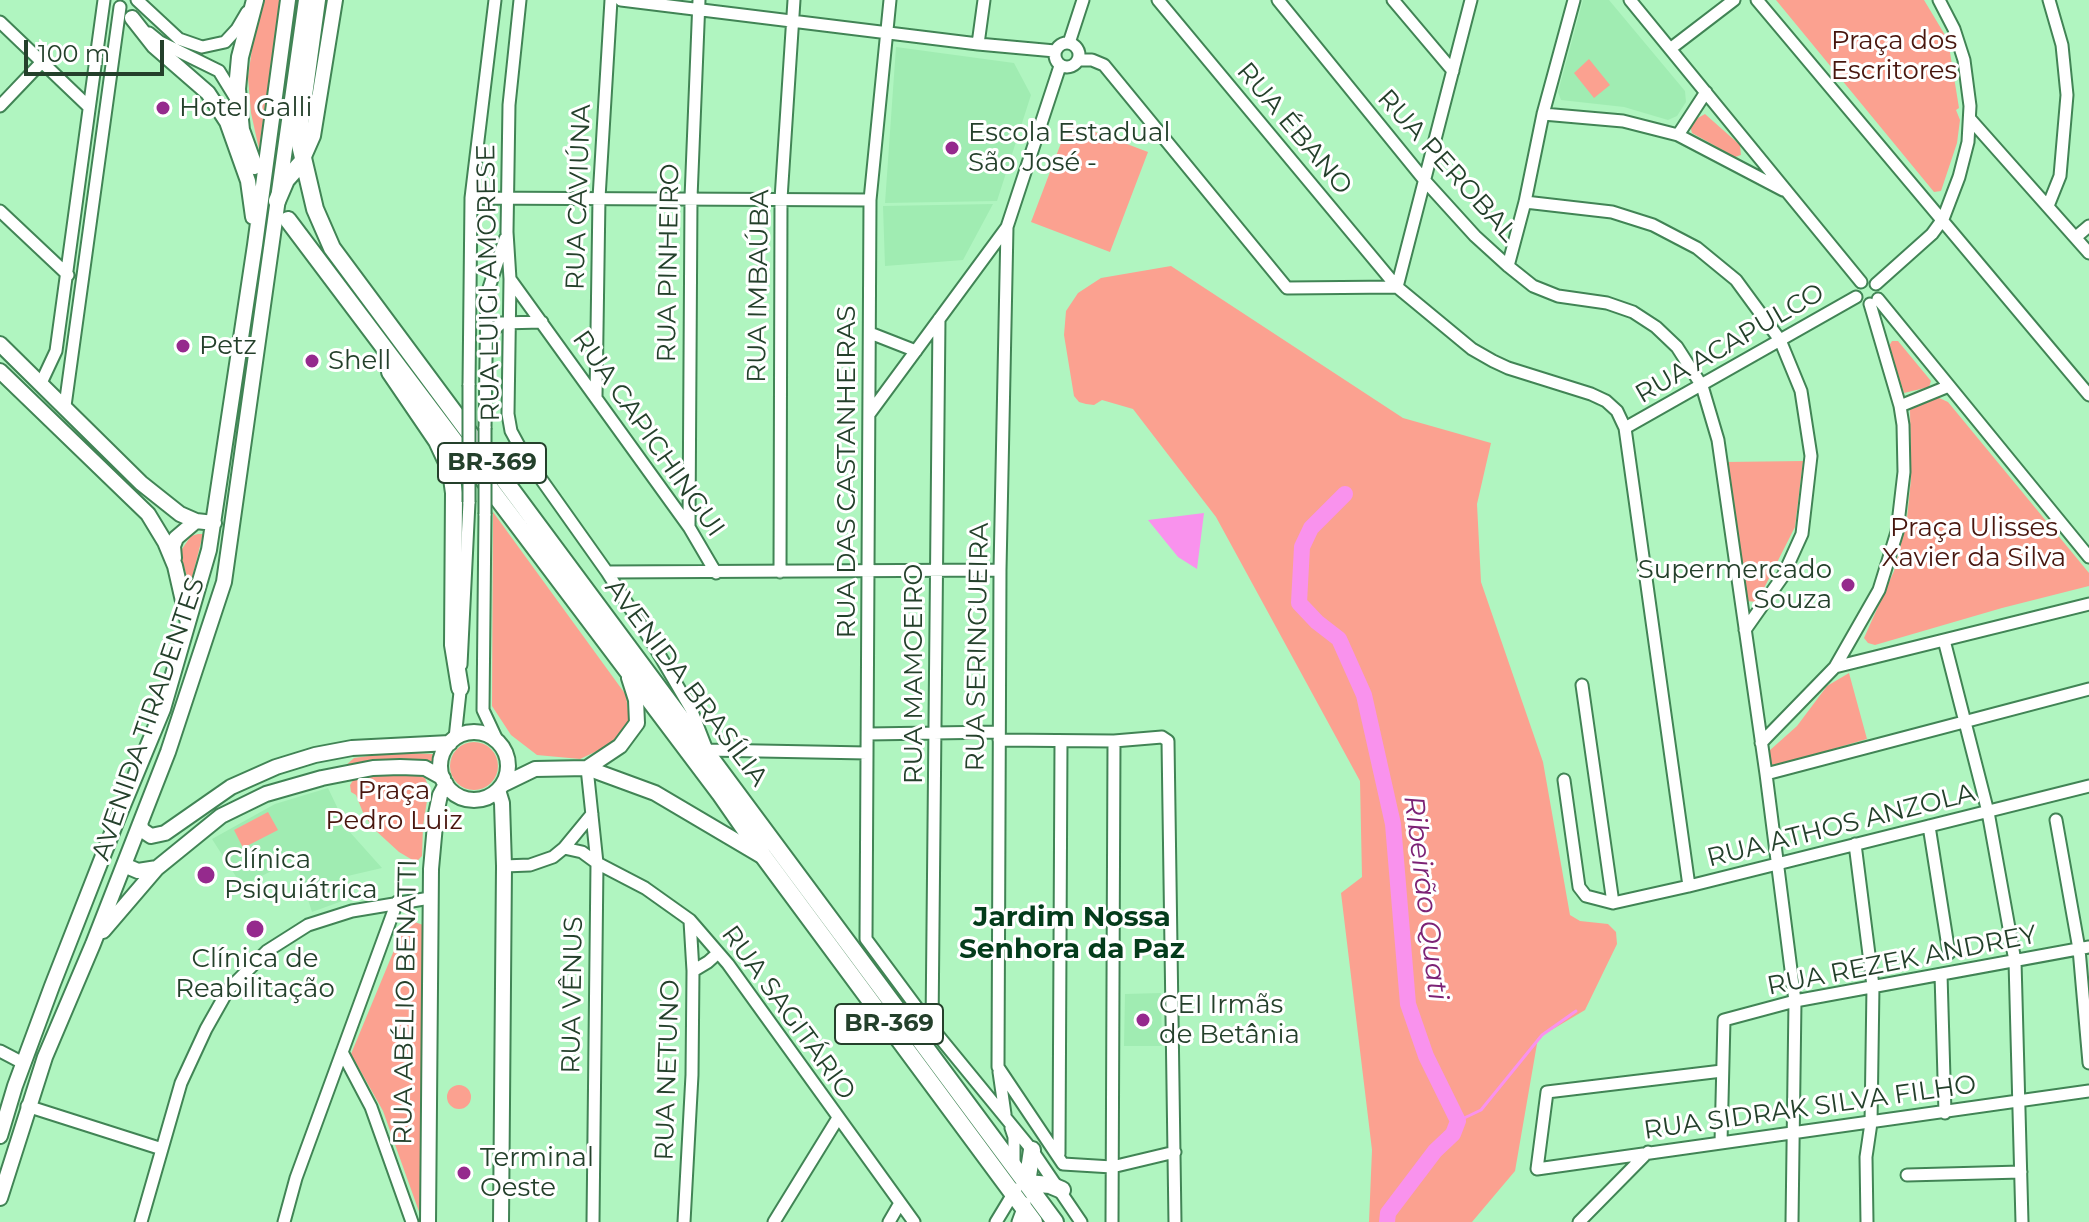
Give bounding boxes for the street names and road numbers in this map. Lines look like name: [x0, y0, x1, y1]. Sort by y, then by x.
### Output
street label: RUA ÉBANO: [1230, 57, 1358, 201]
street label: RUA PEROBAL: [1370, 83, 1524, 249]
street label: RUA CAVIÚNA: [560, 103, 598, 291]
street label: RUA LUIGI AMORESE: [471, 144, 507, 422]
street label: RUA PINHEIRO: [652, 163, 686, 363]
street label: RUA IMBAÚBA: [742, 189, 776, 383]
street label: RUA ACAPULCO: [1630, 277, 1830, 411]
street label: RUA DAS CASTANHEIRAS: [831, 305, 863, 639]
street label: RUA CAPICHINGUI: [565, 325, 731, 543]
road number: BR-369: [438, 443, 546, 483]
street label: RUA SERINGUEIRA: [960, 522, 996, 772]
street label: RUA MAMOEIRO: [898, 564, 930, 784]
street label: AVENIDA TIRADENTES: [86, 573, 212, 865]
street label: AVENIDA BRASÍLIA: [598, 573, 774, 793]
street label: RUA ATHOS ANZOLA: [1704, 778, 1978, 874]
street label: RUA ABÉLIO BENATTI: [388, 859, 424, 1145]
street label: RUA VÊNUS: [556, 916, 590, 1074]
street label: RUA SAGITÁRIO: [714, 920, 862, 1106]
street label: RUA REZEK ANDREY: [1765, 920, 2039, 1002]
street label: RUA NETUNO: [649, 979, 687, 1161]
road number: BR-369: [835, 1004, 943, 1044]
street label: RUA SIDRAK SILVA FILHO: [1642, 1069, 1978, 1147]

